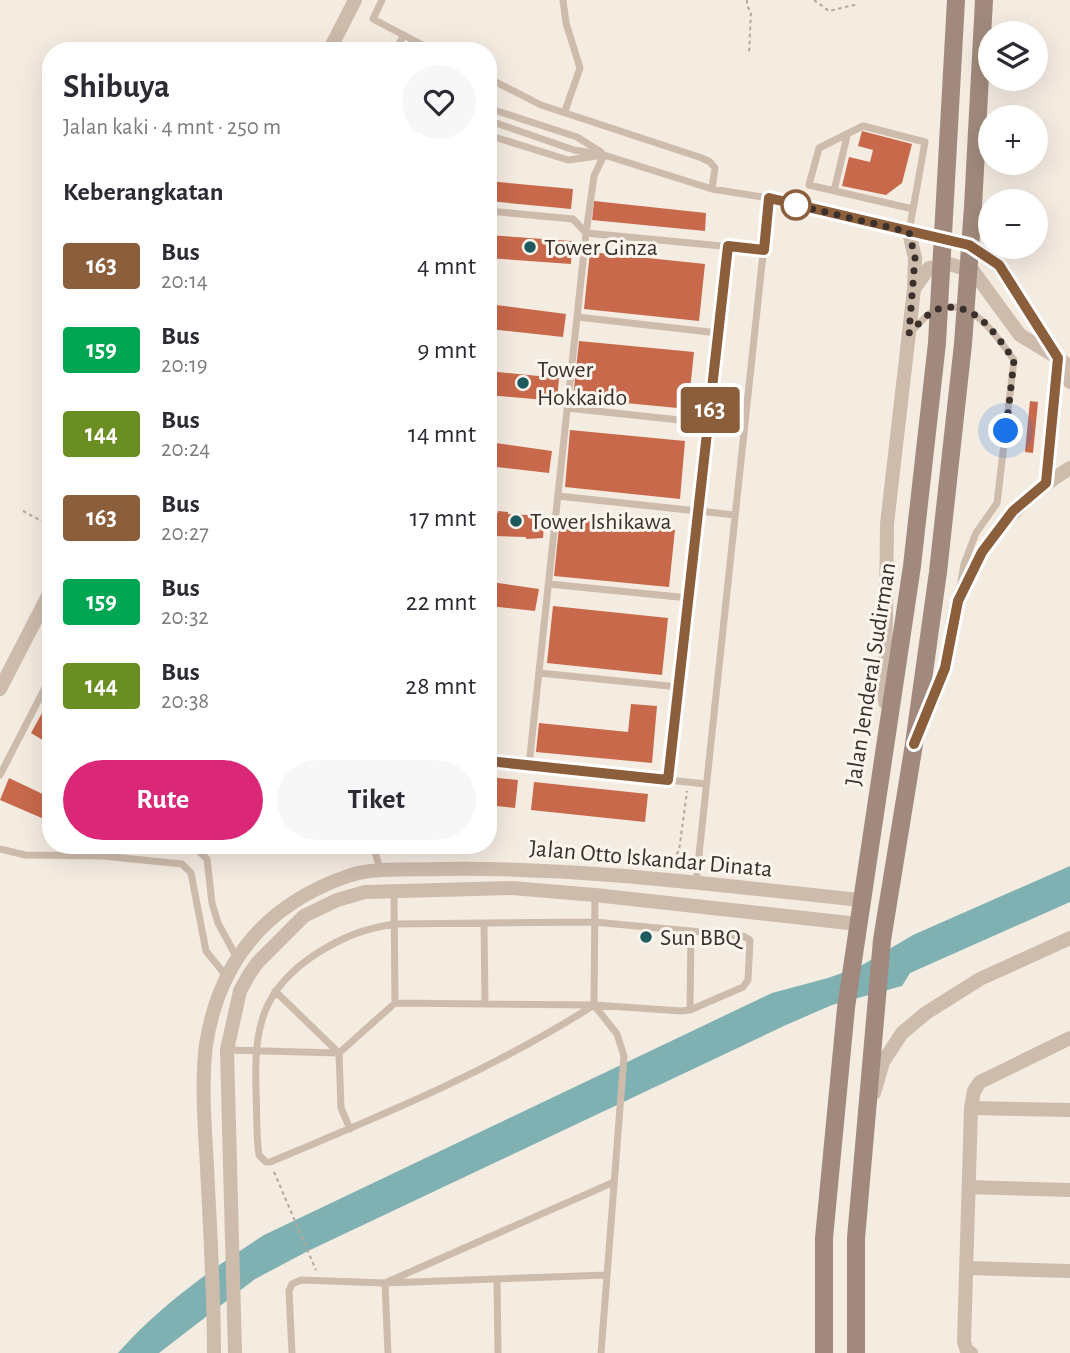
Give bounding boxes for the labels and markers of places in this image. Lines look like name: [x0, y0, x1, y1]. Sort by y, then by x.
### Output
unlabelled marker: [781, 190, 811, 220]
place label: Tower Ginza: [544, 236, 658, 260]
marker: Tower Ginza: [522, 239, 538, 255]
place label: Tower Hokkaido: [537, 358, 627, 410]
marker: Tower Hokkaido: [515, 375, 531, 391]
place label: Tower Ishikawa: [530, 510, 671, 534]
marker: Tower Ishikawa: [508, 513, 524, 529]
place label: Sun BBQ: [660, 926, 743, 950]
marker: Sun BBQ: [638, 929, 654, 945]

